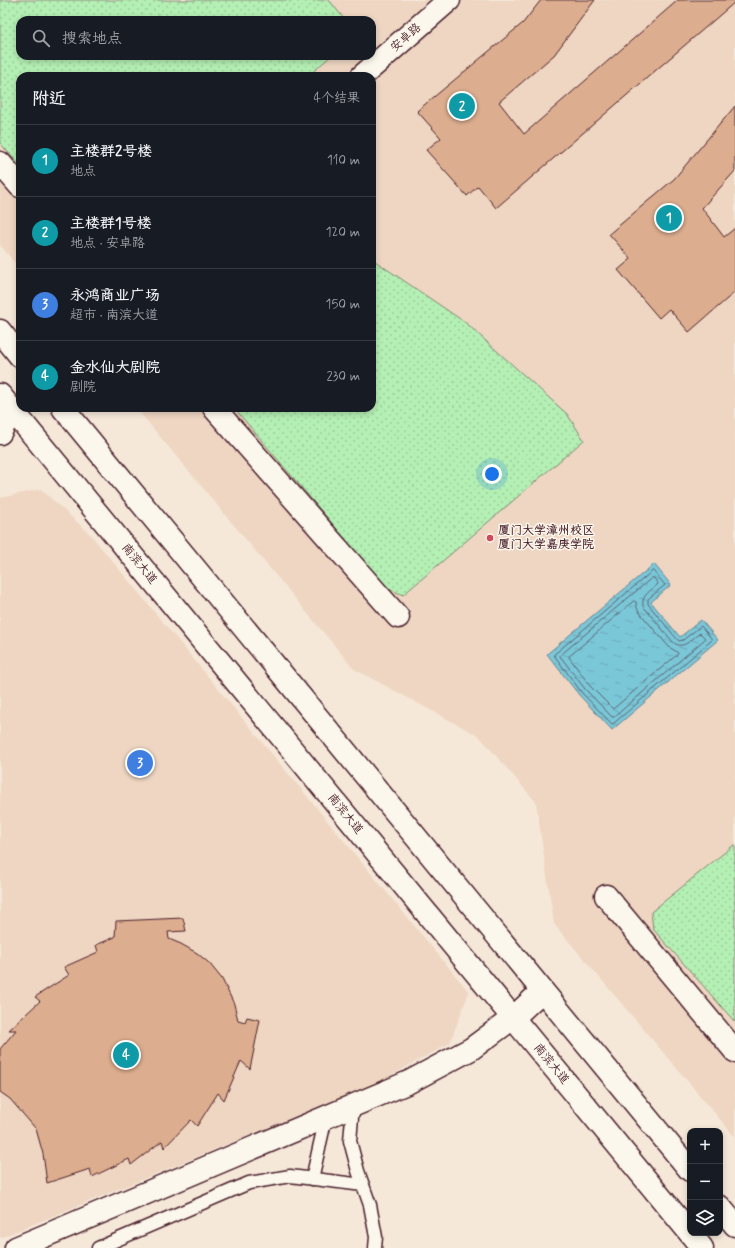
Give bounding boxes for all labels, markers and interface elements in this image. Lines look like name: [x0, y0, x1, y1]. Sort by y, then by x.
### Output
search box: [16, 16, 376, 60]
street label: 安卓路: [387, 20, 425, 56]
icon: search: [30, 27, 52, 49]
text: 搜索地点: [62, 29, 122, 49]
text: 附近: [32, 88, 66, 110]
text: 4个结果: [313, 90, 360, 107]
pin: 2: [449, 91, 475, 121]
text: 主楼群2号楼: [70, 142, 152, 162]
text: 1: [42, 152, 48, 169]
text: 110 m: [327, 152, 360, 169]
text: 地点: [70, 163, 96, 180]
pin: 1: [656, 203, 682, 233]
text: 主楼群1号楼: [70, 214, 152, 234]
text: 2: [42, 224, 48, 241]
text: 120 m: [326, 224, 360, 241]
text: 地点 · 安卓路: [70, 235, 145, 252]
text: 永鸿商业广场: [70, 286, 160, 306]
text: 3: [42, 296, 48, 313]
text: 150 m: [326, 296, 360, 313]
text: 超市 · 南滨大道: [70, 307, 158, 324]
text: 金水仙大剧院: [70, 358, 160, 378]
text: 4: [41, 368, 49, 385]
text: 230 m: [326, 368, 360, 385]
text: 剧院: [70, 379, 96, 396]
your location: [482, 464, 502, 484]
place label: 厦门大学漳州校区 厦门大学嘉庚学院: [498, 523, 594, 553]
marker: 厦门大学漳州校区 厦门大学嘉庚学院: [485, 533, 495, 543]
street label: 南滨大道: [118, 540, 160, 588]
pin: 3: [127, 748, 153, 778]
street label: 南滨大道: [324, 790, 366, 838]
pin: 4: [113, 1040, 139, 1070]
street label: 南滨大道: [530, 1040, 572, 1088]
map controls: [687, 1128, 723, 1236]
button: +: [687, 1128, 723, 1164]
button: −: [687, 1164, 723, 1200]
button: layers: [687, 1200, 723, 1236]

